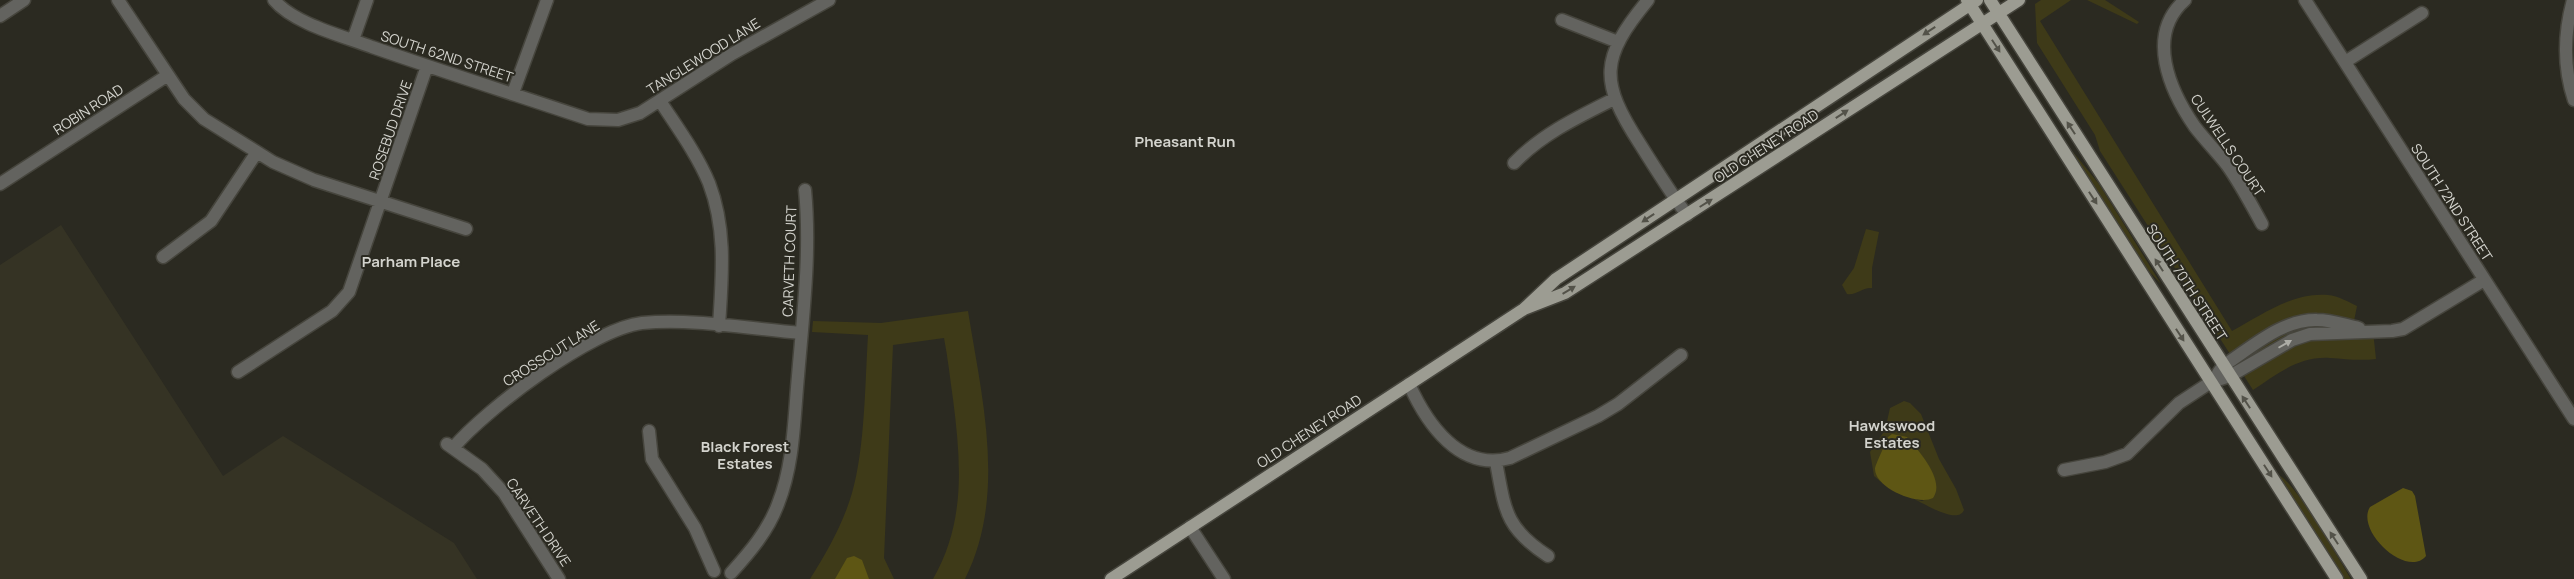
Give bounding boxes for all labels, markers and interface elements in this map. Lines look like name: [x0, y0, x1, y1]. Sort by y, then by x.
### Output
street label: TANGLEWOOD LANE: [643, 13, 763, 99]
street label: SOUTH 62ND STREET: [378, 26, 516, 87]
one-way arrow: [1922, 26, 1935, 36]
one-way arrow: [1991, 39, 2001, 52]
street label: ROSEBUD DRIVE: [364, 78, 416, 182]
street label: ROBIN ROAD: [49, 79, 127, 139]
street label: CULWELLS COURT: [2187, 90, 2270, 201]
street label: OLD CHENEY ROAD: [1710, 105, 1822, 187]
one-way arrow: [1836, 110, 1849, 119]
one-way arrow: [2066, 121, 2076, 134]
district label: Pheasant Run: [1135, 131, 1235, 152]
street label: SOUTH 72ND STREET: [2407, 140, 2497, 265]
one-way arrow: [2088, 191, 2097, 204]
one-way arrow: [1699, 198, 1712, 207]
street label: CARVETH COURT: [778, 204, 800, 317]
one-way arrow: [1641, 213, 1655, 223]
street label: SOUTH 70TH STREET: [2142, 220, 2232, 345]
district label: Parham Place: [362, 251, 460, 272]
one-way arrow: [2154, 258, 2163, 271]
one-way arrow: [1562, 286, 1575, 295]
street label: CROSSCUT LANE: [499, 316, 603, 390]
one-way arrow: [2175, 328, 2185, 341]
one-way arrow: [2277, 340, 2292, 348]
street label: OLD CHENEY ROAD: [1253, 390, 1365, 472]
one-way arrow: [2241, 395, 2251, 408]
district label: Hawkswood Estates: [1849, 415, 1935, 453]
district label: Black Forest Estates: [701, 436, 789, 474]
one-way arrow: [2263, 465, 2273, 478]
street label: CARVETH DRIVE: [502, 474, 576, 570]
one-way arrow: [2329, 531, 2339, 545]

